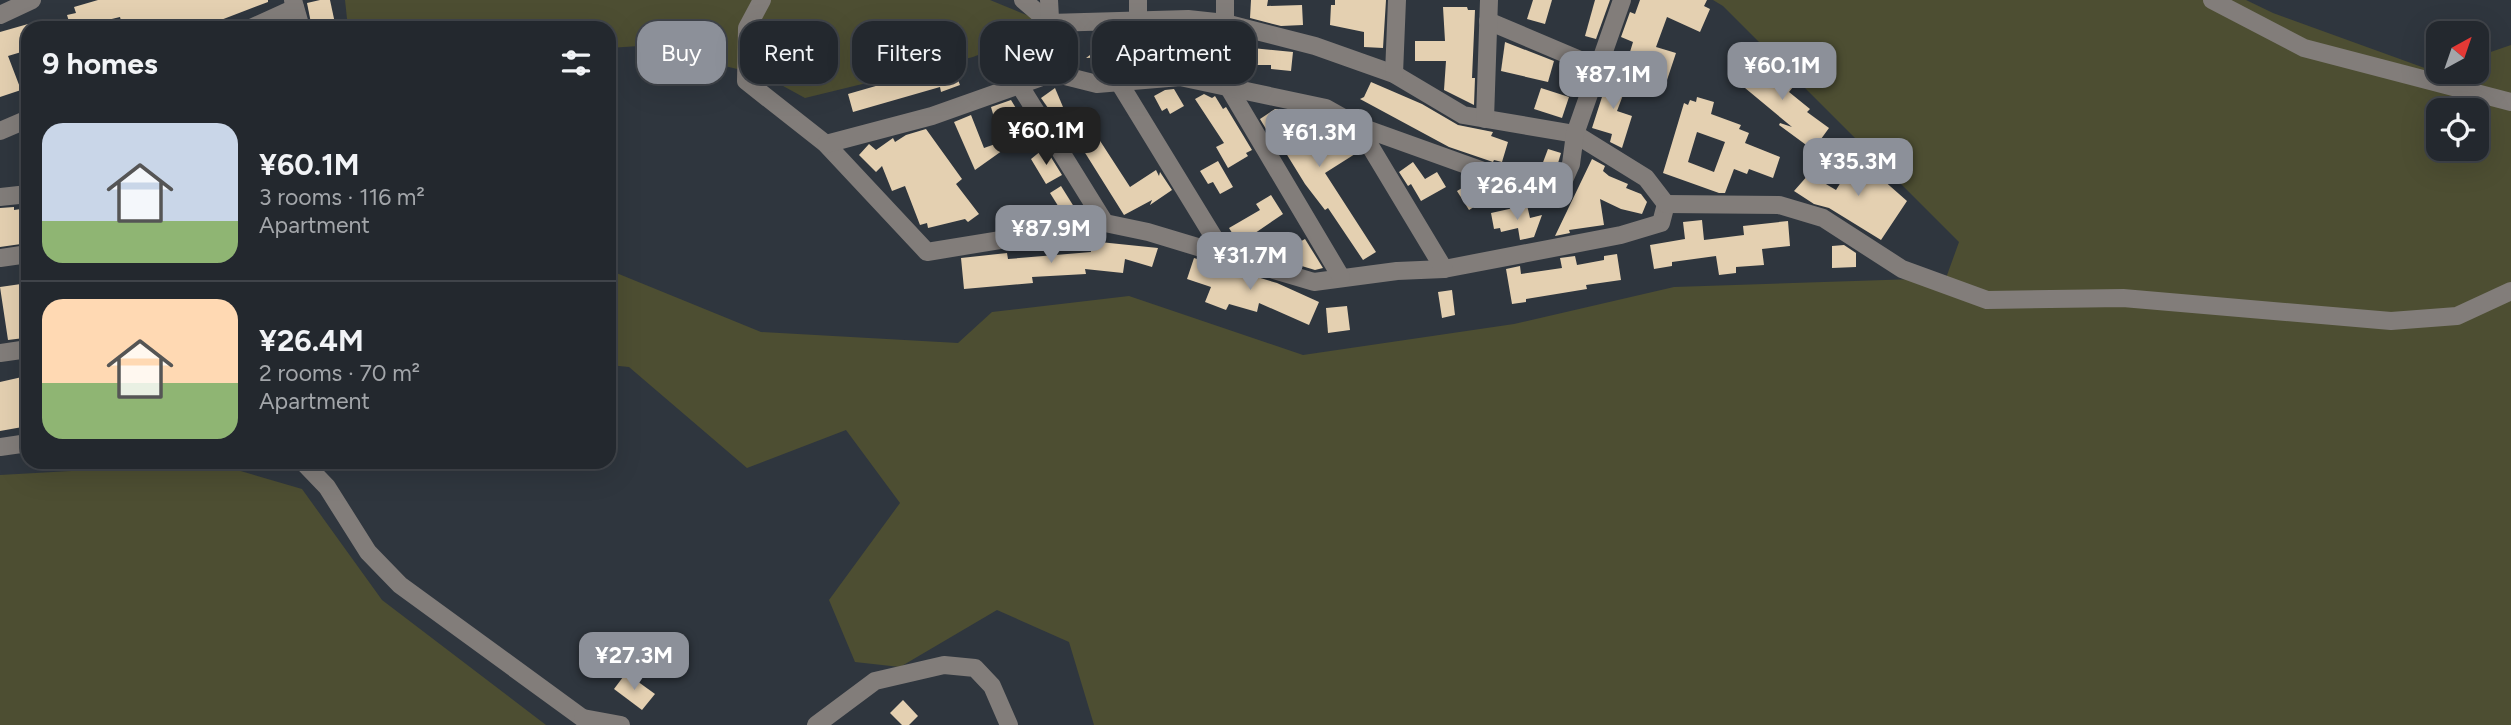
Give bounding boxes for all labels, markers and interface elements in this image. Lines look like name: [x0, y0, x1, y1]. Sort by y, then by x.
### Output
chip: Buy: [637, 21, 726, 84]
chip: Rent: [740, 21, 838, 84]
chip: Filters: [852, 21, 966, 84]
chip: New: [980, 21, 1078, 84]
chip: Apartment: [1092, 21, 1256, 84]
north arrow: [2426, 21, 2488, 84]
map controls: [2426, 21, 2489, 161]
pin: ¥60.1M: [1725, 42, 1839, 102]
icon: filters: [557, 44, 595, 82]
text: 9 homes: [42, 45, 158, 82]
text: ¥60.1M: [1743, 51, 1821, 79]
pin: ¥87.1M: [1556, 52, 1670, 111]
text: ¥87.1M: [1575, 60, 1651, 88]
button: locate: [2426, 98, 2489, 161]
pin: ¥60.1M: [989, 108, 1103, 167]
pin: ¥61.3M: [1262, 110, 1376, 169]
text: ¥60.1M: [1007, 116, 1085, 144]
text: ¥61.3M: [1282, 118, 1356, 146]
pin: ¥35.3M: [1801, 138, 1915, 198]
text: ¥60.1M: [259, 146, 360, 183]
text: ¥35.3M: [1819, 147, 1897, 175]
icon: home: [98, 151, 182, 235]
pin: ¥26.4M: [1460, 162, 1574, 222]
text: ¥26.4M: [1477, 171, 1557, 199]
text: 3 rooms · 116 m²: [259, 183, 425, 211]
pin: ¥87.9M: [994, 205, 1108, 265]
text: Apartment: [259, 211, 370, 239]
text: ¥87.9M: [1011, 214, 1091, 242]
pin: ¥31.7M: [1193, 232, 1307, 292]
text: ¥31.7M: [1213, 241, 1287, 269]
text: ¥26.4M: [259, 322, 364, 359]
icon: home: [98, 327, 182, 411]
text: 2 rooms · 70 m²: [259, 359, 420, 387]
text: Apartment: [259, 387, 370, 415]
pin: ¥27.3M: [577, 632, 691, 692]
text: ¥27.3M: [595, 641, 673, 669]

